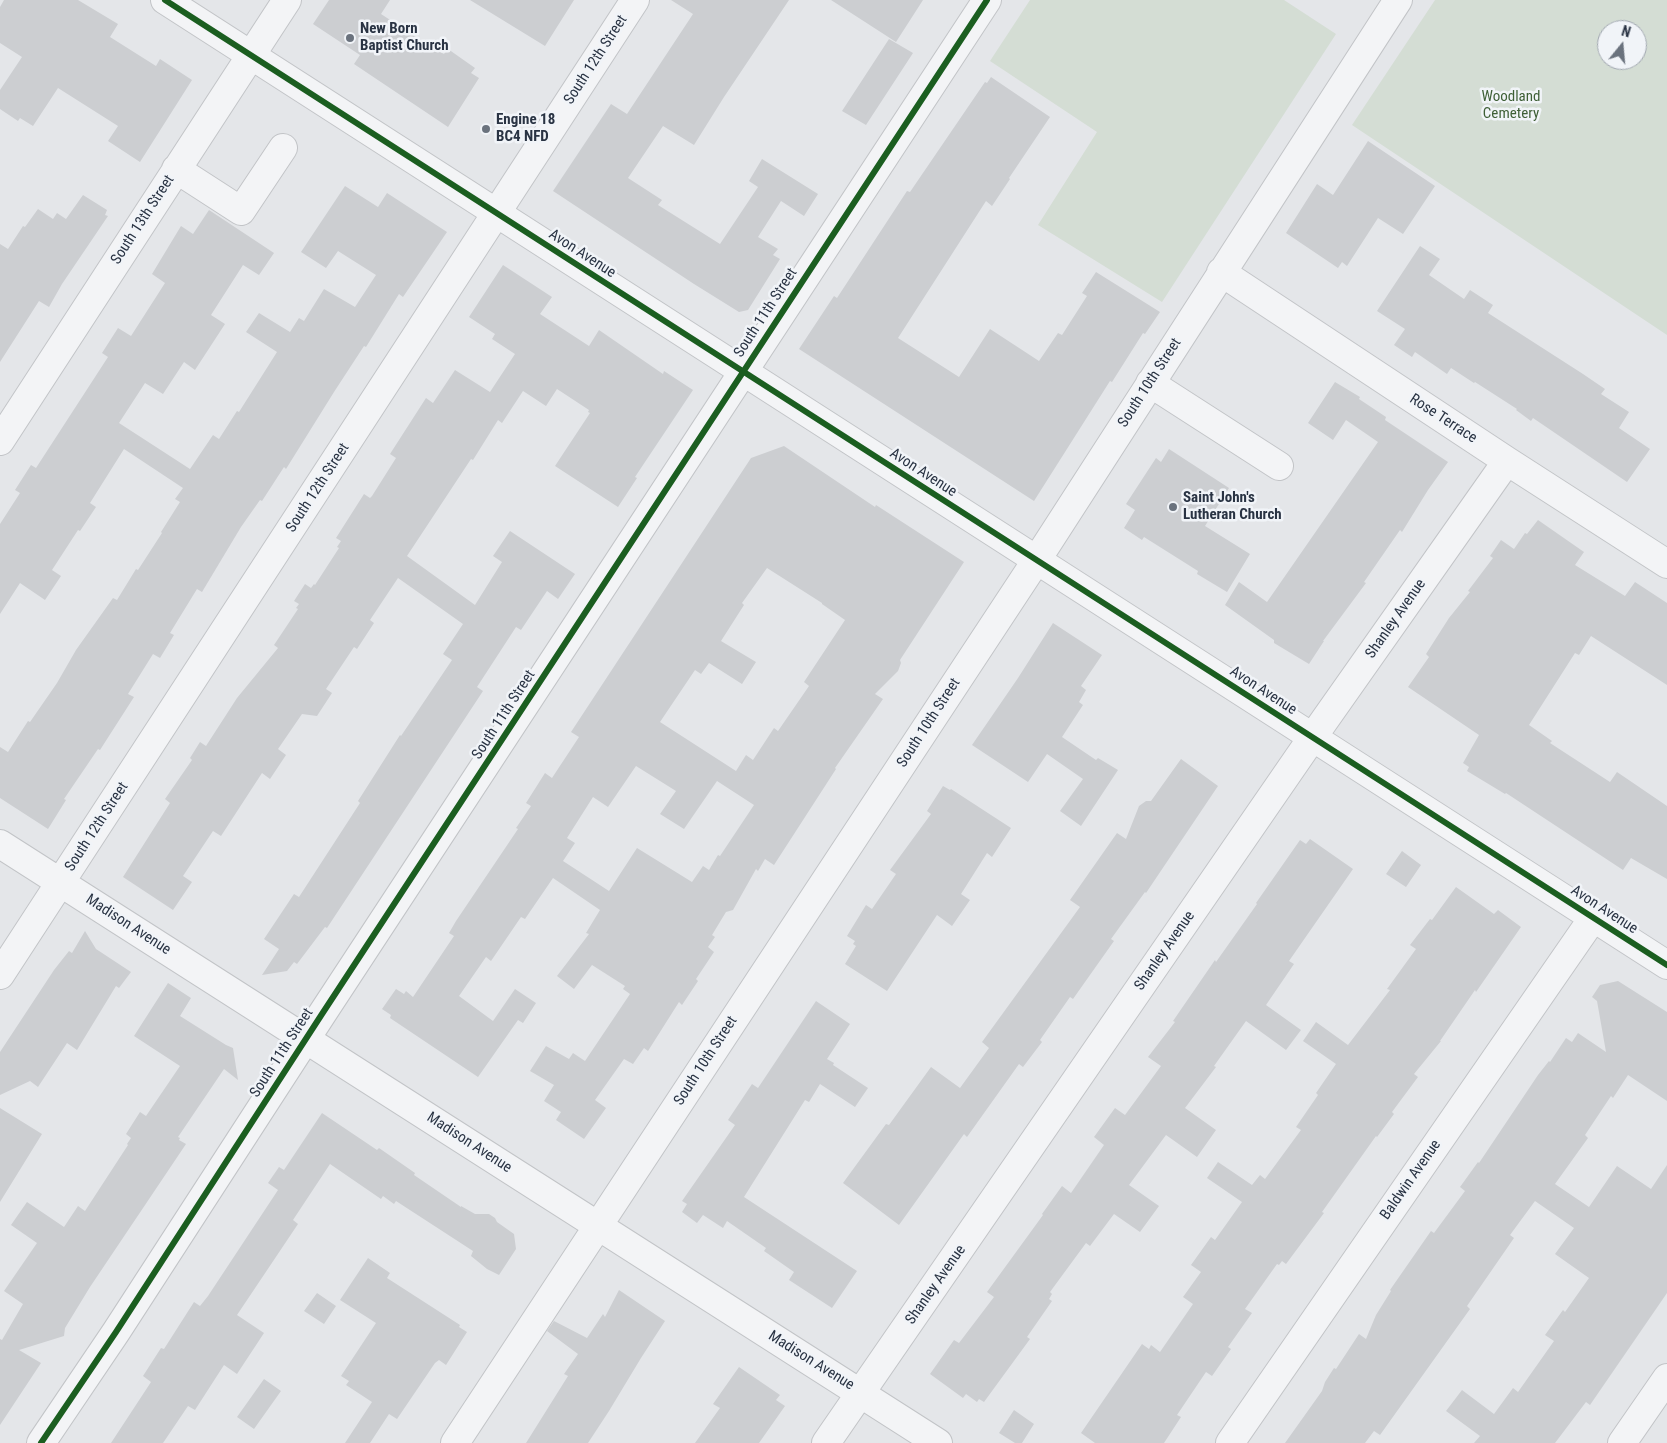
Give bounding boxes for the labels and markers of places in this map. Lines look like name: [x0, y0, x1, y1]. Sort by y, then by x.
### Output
place label: New Born Baptist Church: [360, 20, 449, 55]
marker: New Born Baptist Church: [344, 32, 356, 44]
place label: Engine 18 BC4 NFD: [496, 111, 555, 146]
marker: Engine 18 BC4 NFD: [480, 123, 492, 135]
place label: Saint John's Lutheran Church: [1183, 489, 1282, 524]
marker: Saint John's Lutheran Church: [1167, 501, 1179, 513]

